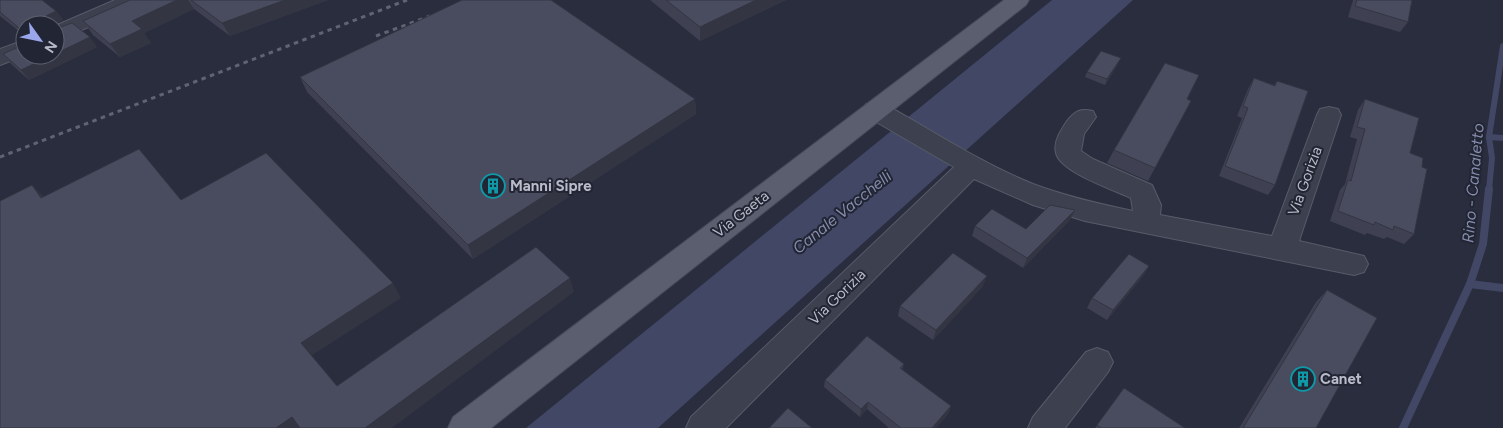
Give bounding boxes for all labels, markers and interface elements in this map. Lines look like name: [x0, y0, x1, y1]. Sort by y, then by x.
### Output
north arrow: [15, 15, 65, 65]
text: N: [40, 38, 61, 56]
water label: Rino - Canaletto: [1458, 123, 1488, 243]
street label: Via Gorizia: [1284, 144, 1326, 218]
water label: Canale Vacchelli: [789, 166, 895, 258]
building icon: Manni Sipre: [480, 173, 506, 199]
place label: Manni Sipre: [510, 177, 592, 195]
street label: Via Gaeta: [710, 187, 772, 241]
street label: Via Gorizia: [805, 265, 869, 329]
building icon: Canet: [1290, 366, 1316, 392]
place label: Canet: [1320, 370, 1362, 388]

